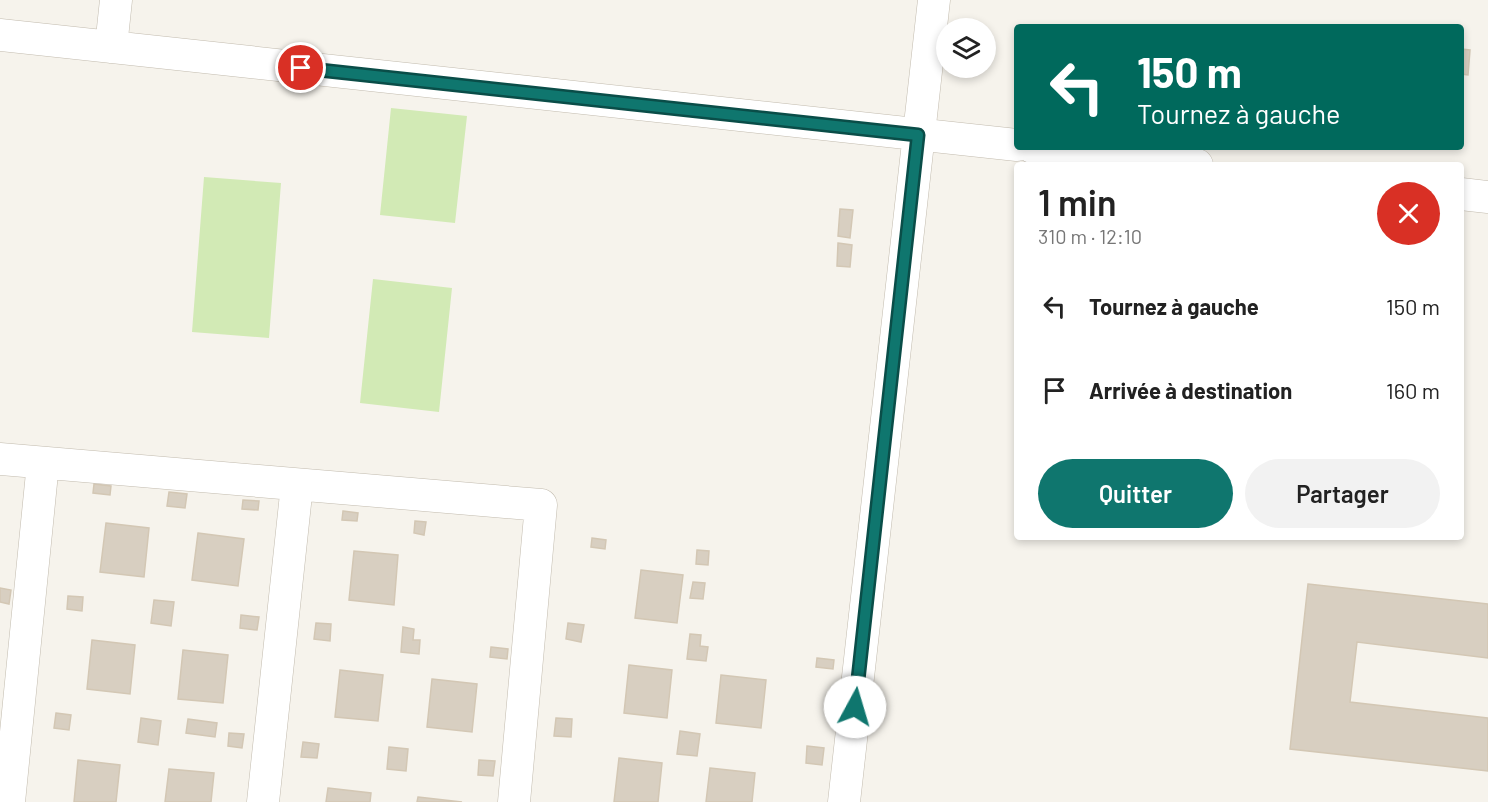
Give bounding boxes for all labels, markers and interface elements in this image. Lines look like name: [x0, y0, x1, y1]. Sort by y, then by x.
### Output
map controls: [936, 18, 996, 78]
button: layers: [936, 18, 996, 78]
pin: [275, 42, 326, 93]
text: 150 m: [1137, 46, 1242, 96]
icon: left: [1038, 48, 1116, 126]
icon: arrive: [284, 51, 317, 84]
text: Tournez à gauche: [1137, 97, 1340, 129]
text: 1 min: [1038, 180, 1117, 223]
button: close: [1377, 182, 1440, 245]
text: 310 m · 12:10: [1038, 224, 1142, 248]
icon: left: [1038, 290, 1071, 323]
text: Tournez à gauche: [1089, 293, 1259, 319]
text: 150 m: [1386, 293, 1440, 319]
icon: arrive: [1038, 374, 1071, 407]
text: Arrivée à destination: [1089, 377, 1292, 403]
text: 160 m: [1386, 377, 1440, 403]
button: Quitter: [1038, 459, 1233, 528]
button: Partager: [1245, 459, 1440, 528]
position arrow: [823, 675, 887, 739]

